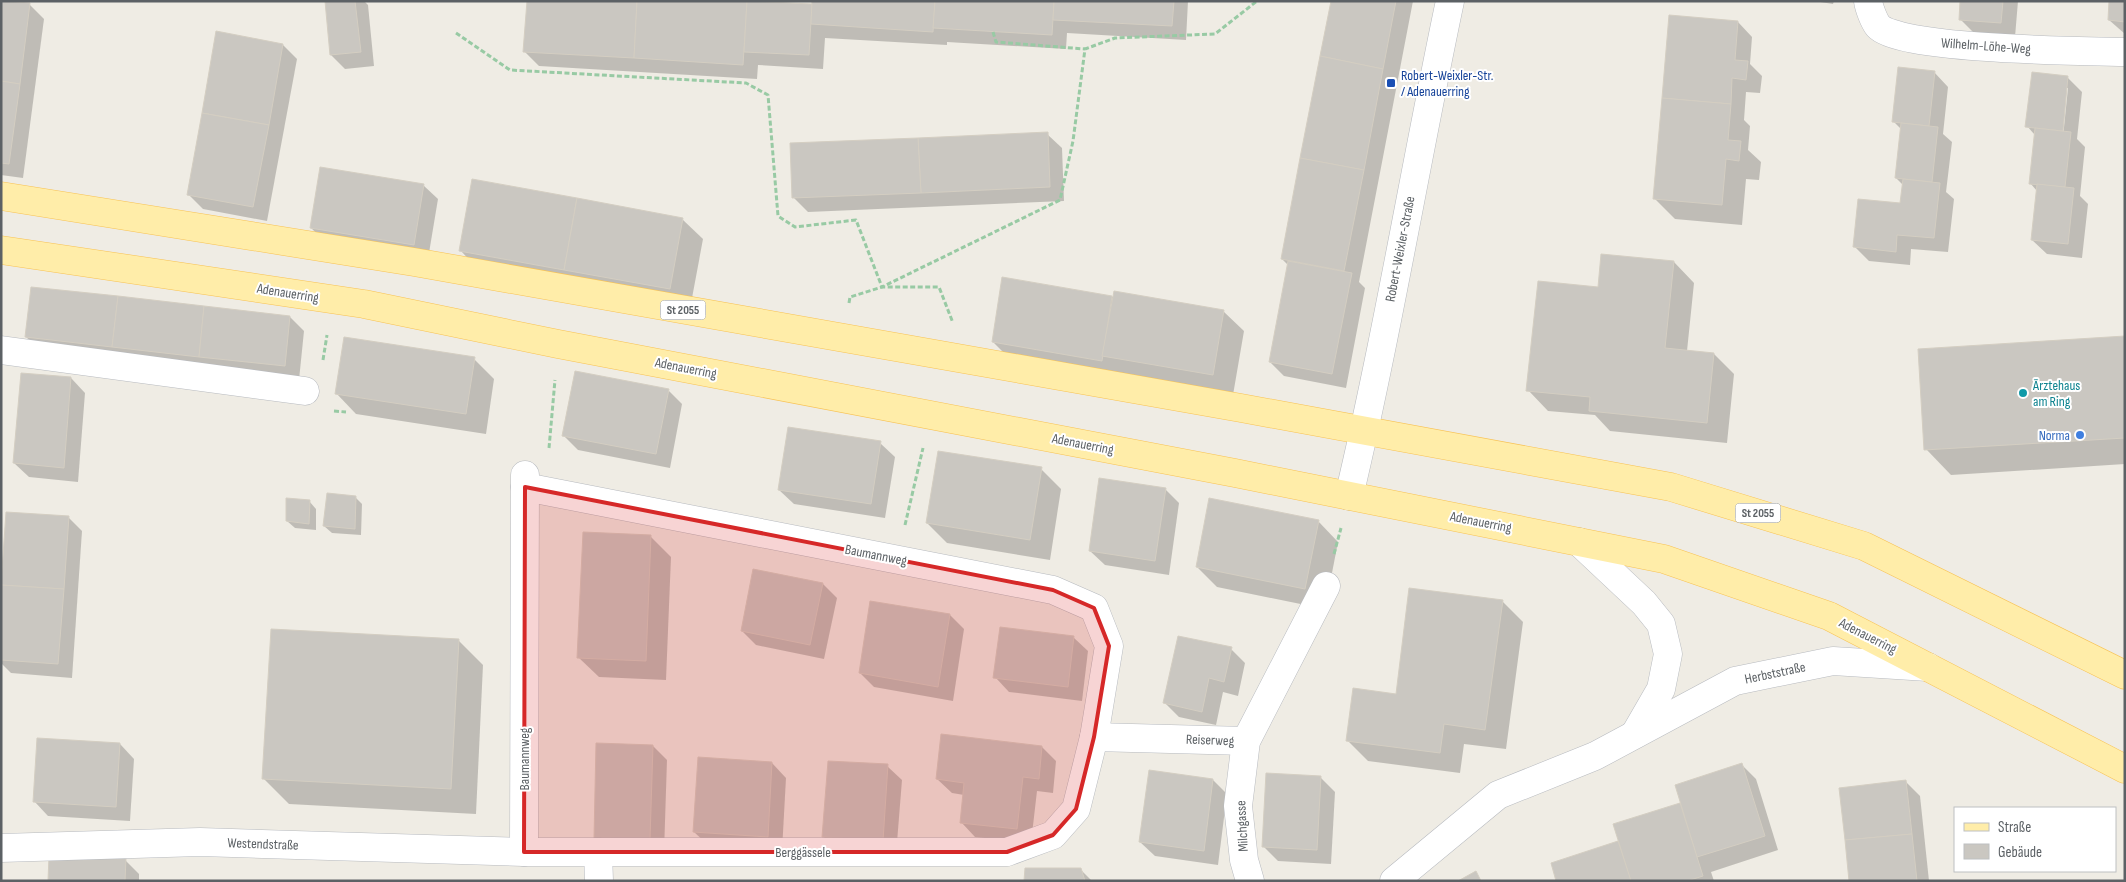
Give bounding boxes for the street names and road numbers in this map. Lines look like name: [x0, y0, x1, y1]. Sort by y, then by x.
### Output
street label: Wilhelm-Löhe-Weg: [1941, 34, 2032, 58]
street label: Robert-Weixler-Straße: [1381, 195, 1419, 303]
street label: Adenauerring: [255, 280, 321, 306]
road number: St 2055: [660, 300, 706, 320]
street label: Adenauerring: [653, 354, 719, 382]
street label: Adenauerring: [1050, 430, 1116, 458]
road number: St 2055: [1736, 503, 1780, 522]
street label: Adenauerring: [1448, 508, 1514, 536]
street label: Baumannweg: [844, 541, 909, 569]
street label: Adenauerring: [1835, 614, 1900, 658]
street label: Herbststraße: [1743, 658, 1807, 688]
street label: Baumannweg: [516, 727, 533, 790]
street label: Reiserweg: [1185, 731, 1235, 749]
street label: Milchgasse: [1232, 800, 1252, 852]
street label: Westendstraße: [227, 834, 299, 854]
street label: Berggässele: [775, 844, 831, 861]

